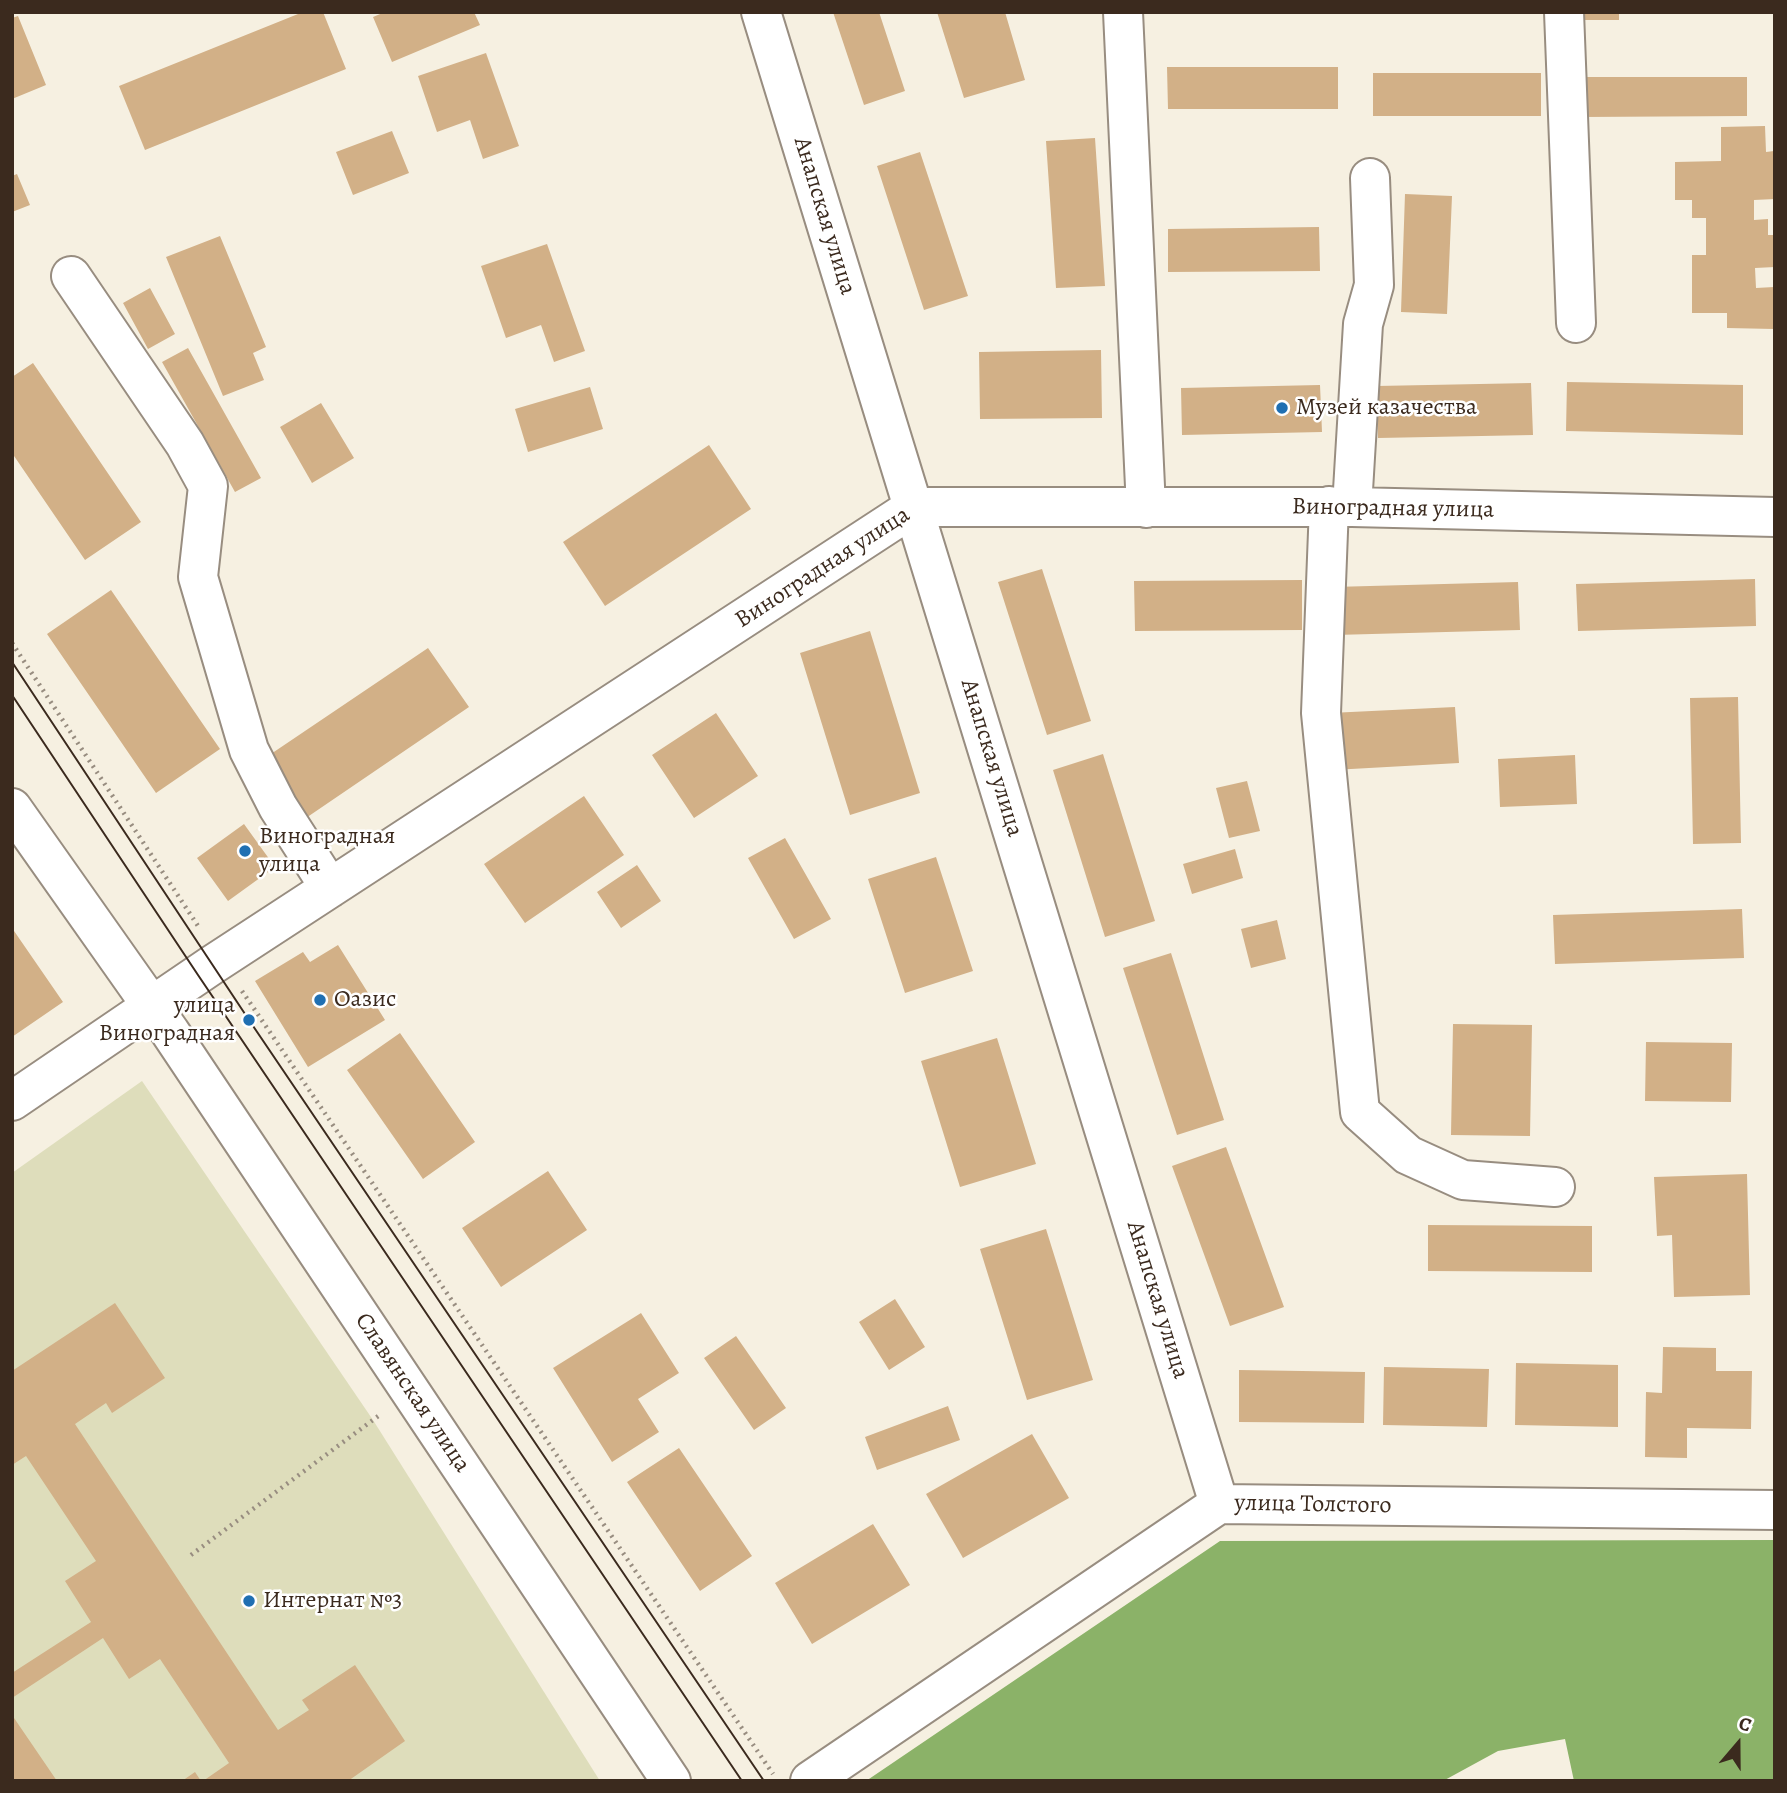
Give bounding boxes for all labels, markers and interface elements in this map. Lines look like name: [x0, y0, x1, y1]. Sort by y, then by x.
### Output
street label: Анапская улица: [786, 134, 862, 298]
place label: Музей казачества: [1296, 394, 1477, 422]
marker: Музей казачества: [1274, 400, 1290, 416]
street label: Виноградная улица: [1292, 493, 1494, 525]
street label: Виноградная улица: [730, 501, 916, 635]
street label: Анапская улица: [953, 676, 1029, 840]
place label: Виноградная улица: [259, 823, 395, 879]
marker: Виноградная улица: [237, 843, 253, 859]
place label: Оазис: [334, 986, 396, 1014]
place label: улица Виноградная: [99, 992, 235, 1048]
marker: Оазис: [312, 992, 328, 1008]
marker: улица Виноградная: [241, 1012, 257, 1028]
street label: Анапская улица: [1119, 1218, 1195, 1382]
street label: Славянская улица: [348, 1308, 476, 1478]
street label: улица Толстого: [1234, 1489, 1392, 1521]
place label: Интернат №3: [263, 1587, 402, 1615]
marker: Интернат №3: [241, 1593, 257, 1609]
north arrow: [1703, 1709, 1773, 1779]
text: С: [1735, 1710, 1755, 1738]

